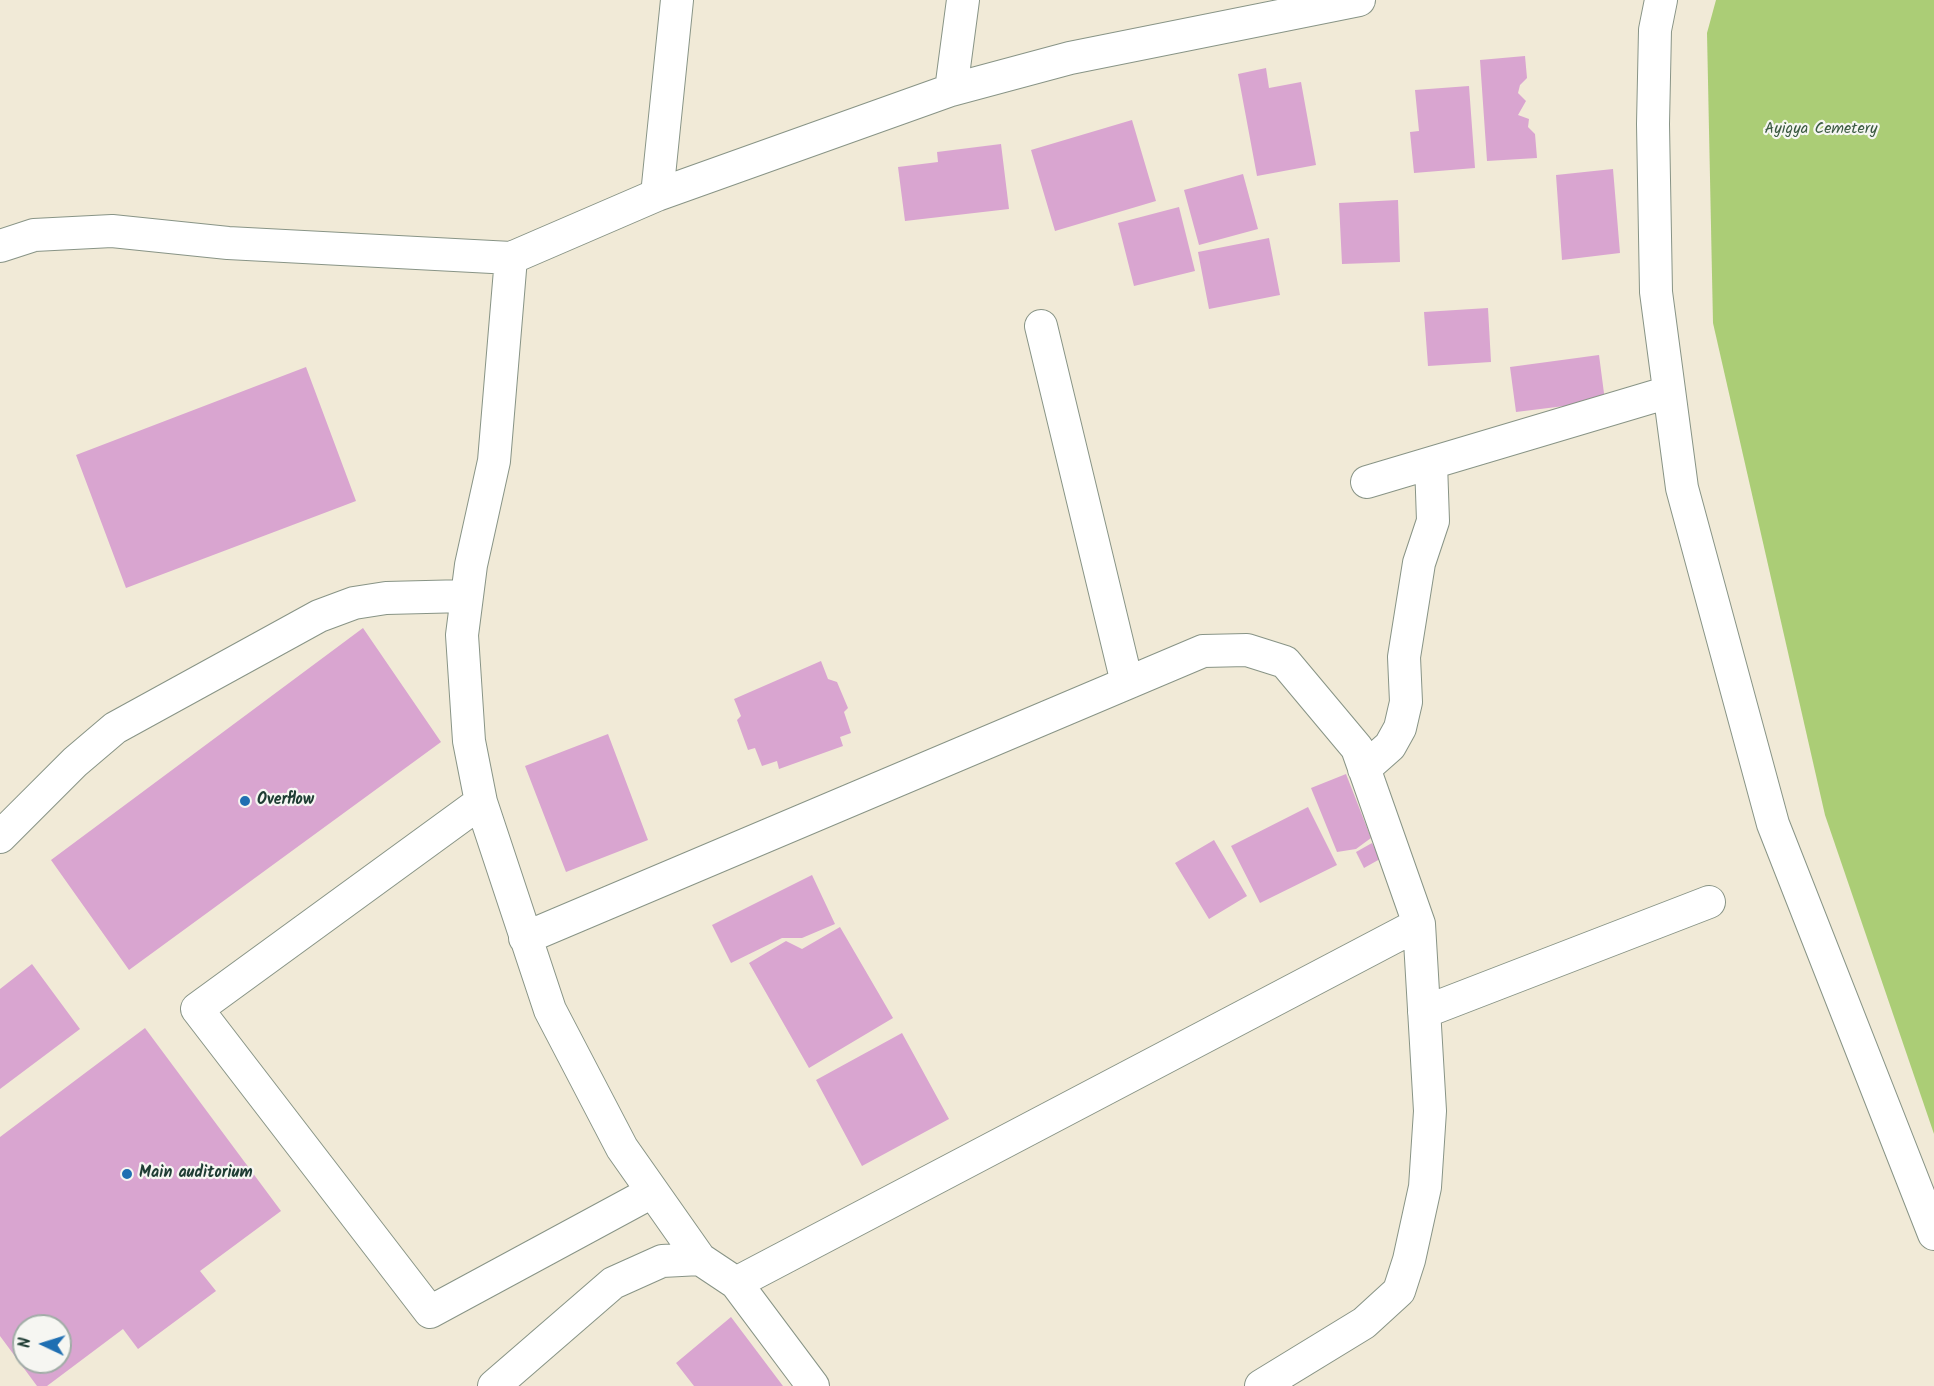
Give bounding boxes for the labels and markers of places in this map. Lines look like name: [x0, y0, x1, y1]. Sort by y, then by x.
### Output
place label: Overflow: [257, 791, 314, 811]
marker: Overflow: [238, 794, 252, 808]
place label: Main auditorium: [139, 1164, 253, 1184]
marker: Main auditorium: [120, 1167, 134, 1181]

